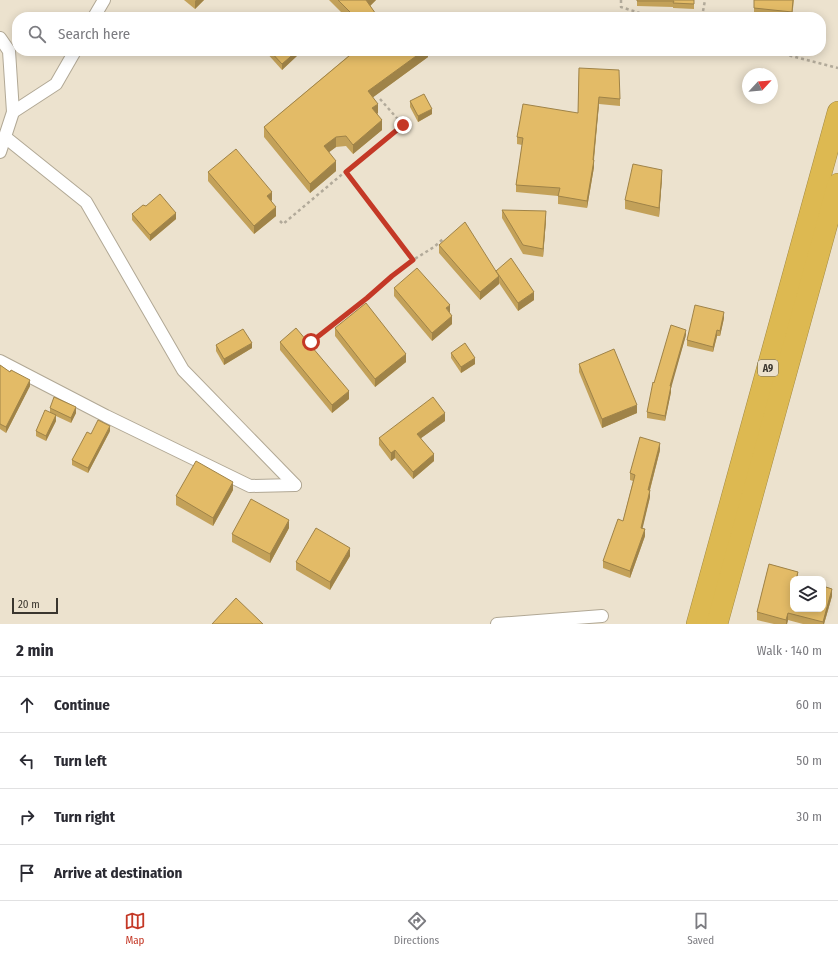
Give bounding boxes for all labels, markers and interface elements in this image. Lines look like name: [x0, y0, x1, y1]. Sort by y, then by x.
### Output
search box: [12, 12, 826, 56]
icon: search: [26, 23, 48, 45]
text: Search here: [58, 25, 130, 43]
north arrow: [742, 68, 778, 104]
route end: [394, 116, 412, 134]
route start: [302, 333, 320, 351]
road number: A9: [758, 360, 778, 376]
map controls: [790, 576, 826, 612]
button: layers: [790, 576, 826, 612]
scale bar: [12, 596, 58, 615]
text: 20 m: [18, 598, 40, 611]
text: 2 min: [16, 640, 54, 661]
text: Walk · 140 m: [757, 643, 822, 658]
icon: ahead: [16, 694, 38, 716]
text: Continue: [54, 696, 110, 714]
text: 60 m: [796, 697, 822, 712]
icon: left: [16, 750, 38, 772]
text: Turn left: [54, 752, 107, 770]
text: 50 m: [796, 753, 822, 768]
icon: right: [16, 806, 38, 828]
text: Turn right: [54, 808, 115, 826]
text: 30 m: [796, 809, 822, 824]
icon: arrive: [16, 862, 38, 884]
text: Arrive at destination: [54, 864, 182, 882]
tab: Map: [124, 910, 146, 947]
tab: Directions: [394, 910, 439, 947]
tab: Saved: [687, 910, 714, 947]

